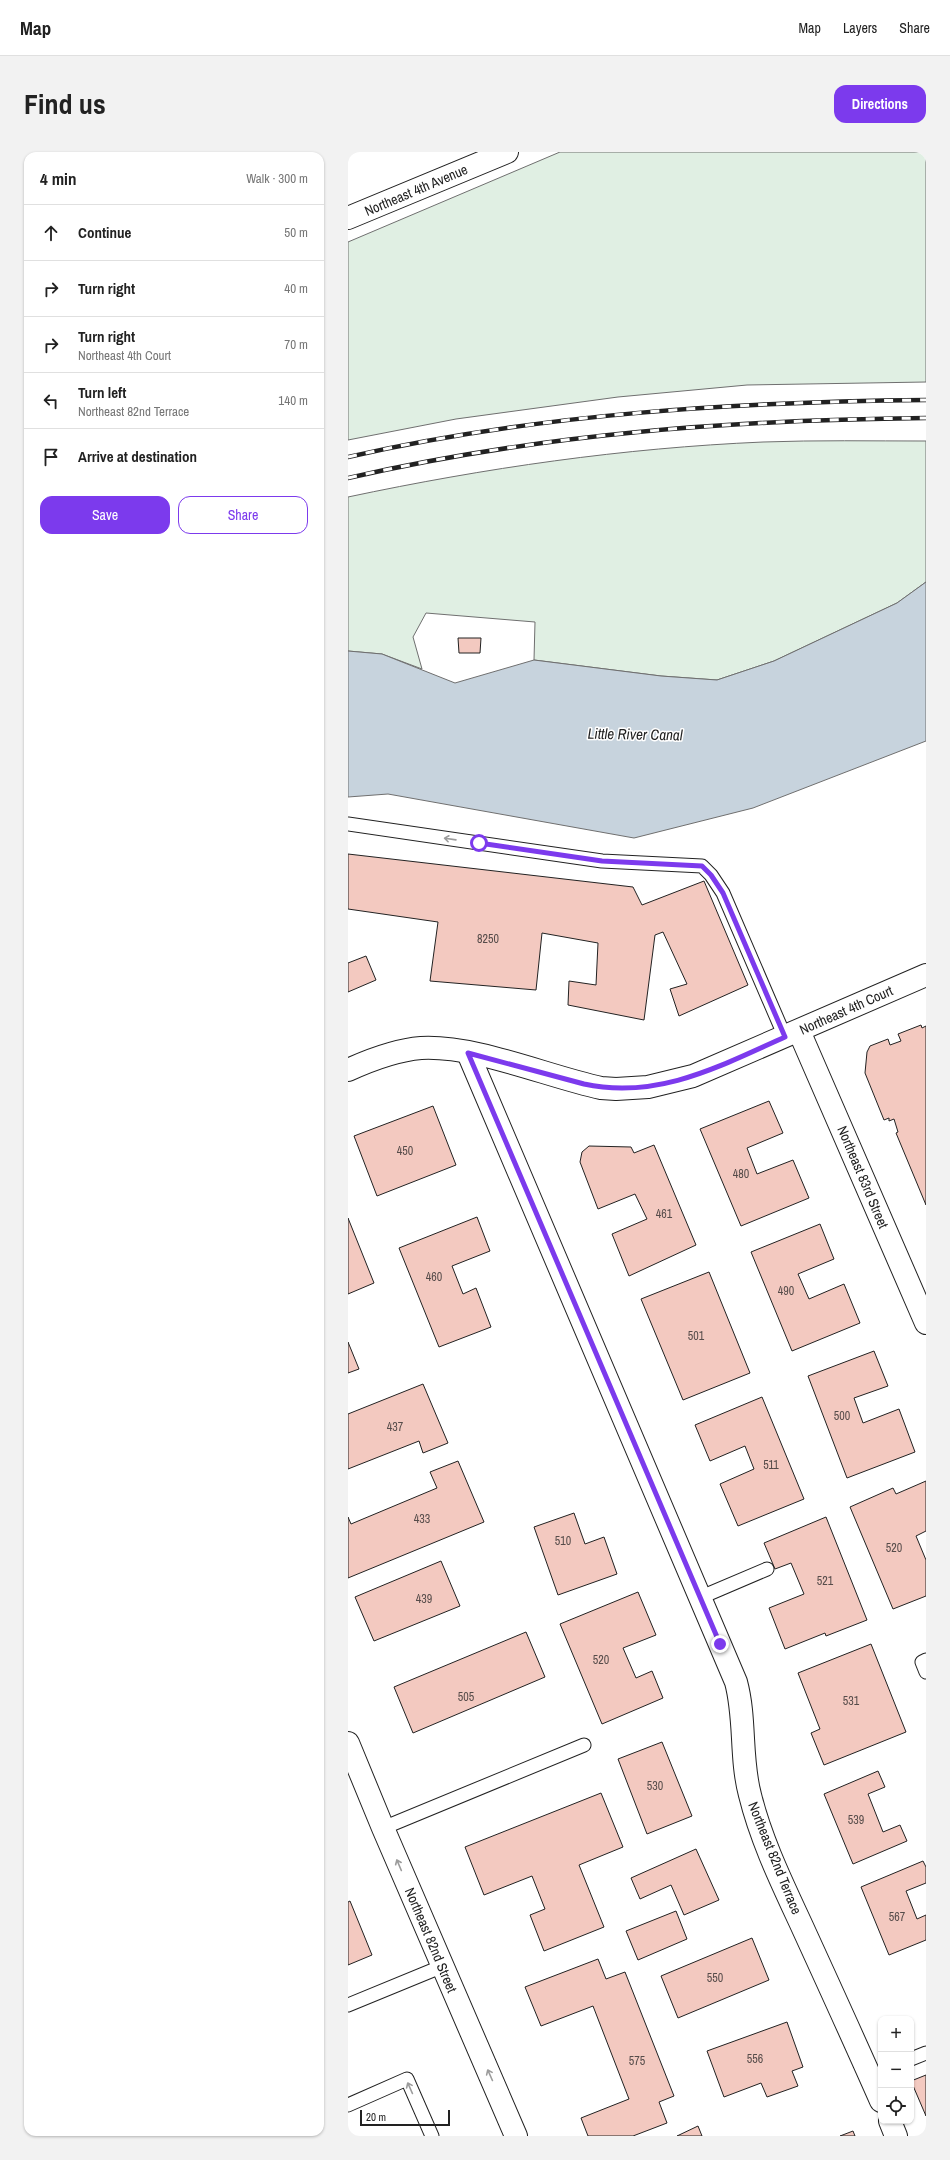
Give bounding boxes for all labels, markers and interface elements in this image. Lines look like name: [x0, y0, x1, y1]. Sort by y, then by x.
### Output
text: Map: [20, 15, 51, 41]
text: Map: [799, 19, 821, 37]
text: Layers: [843, 19, 877, 37]
text: Share: [899, 19, 930, 37]
text: Find us: [24, 85, 106, 123]
button: Directions: [834, 85, 926, 123]
street label: Northeast 4th Avenue: [362, 160, 470, 220]
text: 4 min: [40, 167, 76, 190]
text: Walk · 300 m: [246, 170, 308, 187]
icon: ahead: [40, 222, 62, 244]
text: Continue: [78, 222, 131, 243]
text: 50 m: [284, 224, 308, 241]
icon: right: [40, 278, 62, 300]
text: Turn right: [78, 278, 135, 299]
text: 40 m: [284, 280, 308, 297]
text: Turn right: [78, 326, 135, 347]
icon: right: [40, 334, 62, 356]
text: 70 m: [284, 336, 308, 353]
text: Northeast 4th Court: [78, 347, 171, 364]
text: Turn left: [78, 382, 126, 403]
icon: left: [40, 390, 62, 412]
text: 140 m: [278, 392, 308, 409]
text: Northeast 82nd Terrace: [78, 403, 189, 420]
icon: arrive: [40, 446, 62, 468]
text: Arrive at destination: [78, 446, 197, 467]
button: Save: [40, 496, 170, 534]
button: Share: [178, 496, 308, 534]
water label: Little River Canal: [587, 723, 683, 745]
route start: [470, 834, 488, 852]
one-way arrow: [444, 835, 457, 843]
house number: 8250: [477, 931, 499, 947]
street label: Northeast 4th Court: [797, 981, 895, 1039]
street label: Northeast 83rd Street: [833, 1123, 893, 1231]
house number: 450: [397, 1143, 413, 1159]
house number: 480: [733, 1166, 749, 1182]
house number: 461: [656, 1206, 673, 1222]
house number: 460: [426, 1269, 442, 1285]
house number: 490: [778, 1283, 794, 1299]
house number: 501: [688, 1328, 705, 1344]
house number: 500: [834, 1408, 850, 1424]
house number: 437: [387, 1419, 404, 1435]
house number: 511: [763, 1457, 779, 1473]
house number: 433: [414, 1511, 430, 1527]
house number: 510: [555, 1533, 571, 1549]
house number: 520: [886, 1540, 902, 1556]
house number: 521: [817, 1573, 834, 1589]
house number: 439: [416, 1591, 432, 1607]
route end: [711, 1635, 729, 1653]
house number: 520: [593, 1652, 609, 1668]
house number: 505: [458, 1689, 475, 1705]
house number: 531: [843, 1693, 860, 1709]
house number: 530: [647, 1778, 663, 1794]
street label: Northeast 82nd Terrace: [744, 1799, 806, 1917]
house number: 539: [848, 1812, 864, 1828]
one-way arrow: [395, 1860, 402, 1872]
street label: Northeast 82nd Street: [401, 1885, 461, 1995]
house number: 567: [889, 1909, 906, 1925]
house number: 550: [707, 1970, 723, 1986]
map controls: [878, 2016, 914, 2124]
button: +: [878, 2016, 914, 2052]
house number: 556: [747, 2051, 763, 2067]
button: −: [878, 2052, 914, 2088]
house number: 575: [629, 2053, 646, 2069]
one-way arrow: [486, 2069, 493, 2081]
one-way arrow: [406, 2082, 414, 2094]
button: locate: [878, 2088, 914, 2124]
scale bar: [360, 2108, 450, 2127]
text: 20 m: [366, 2110, 386, 2124]

